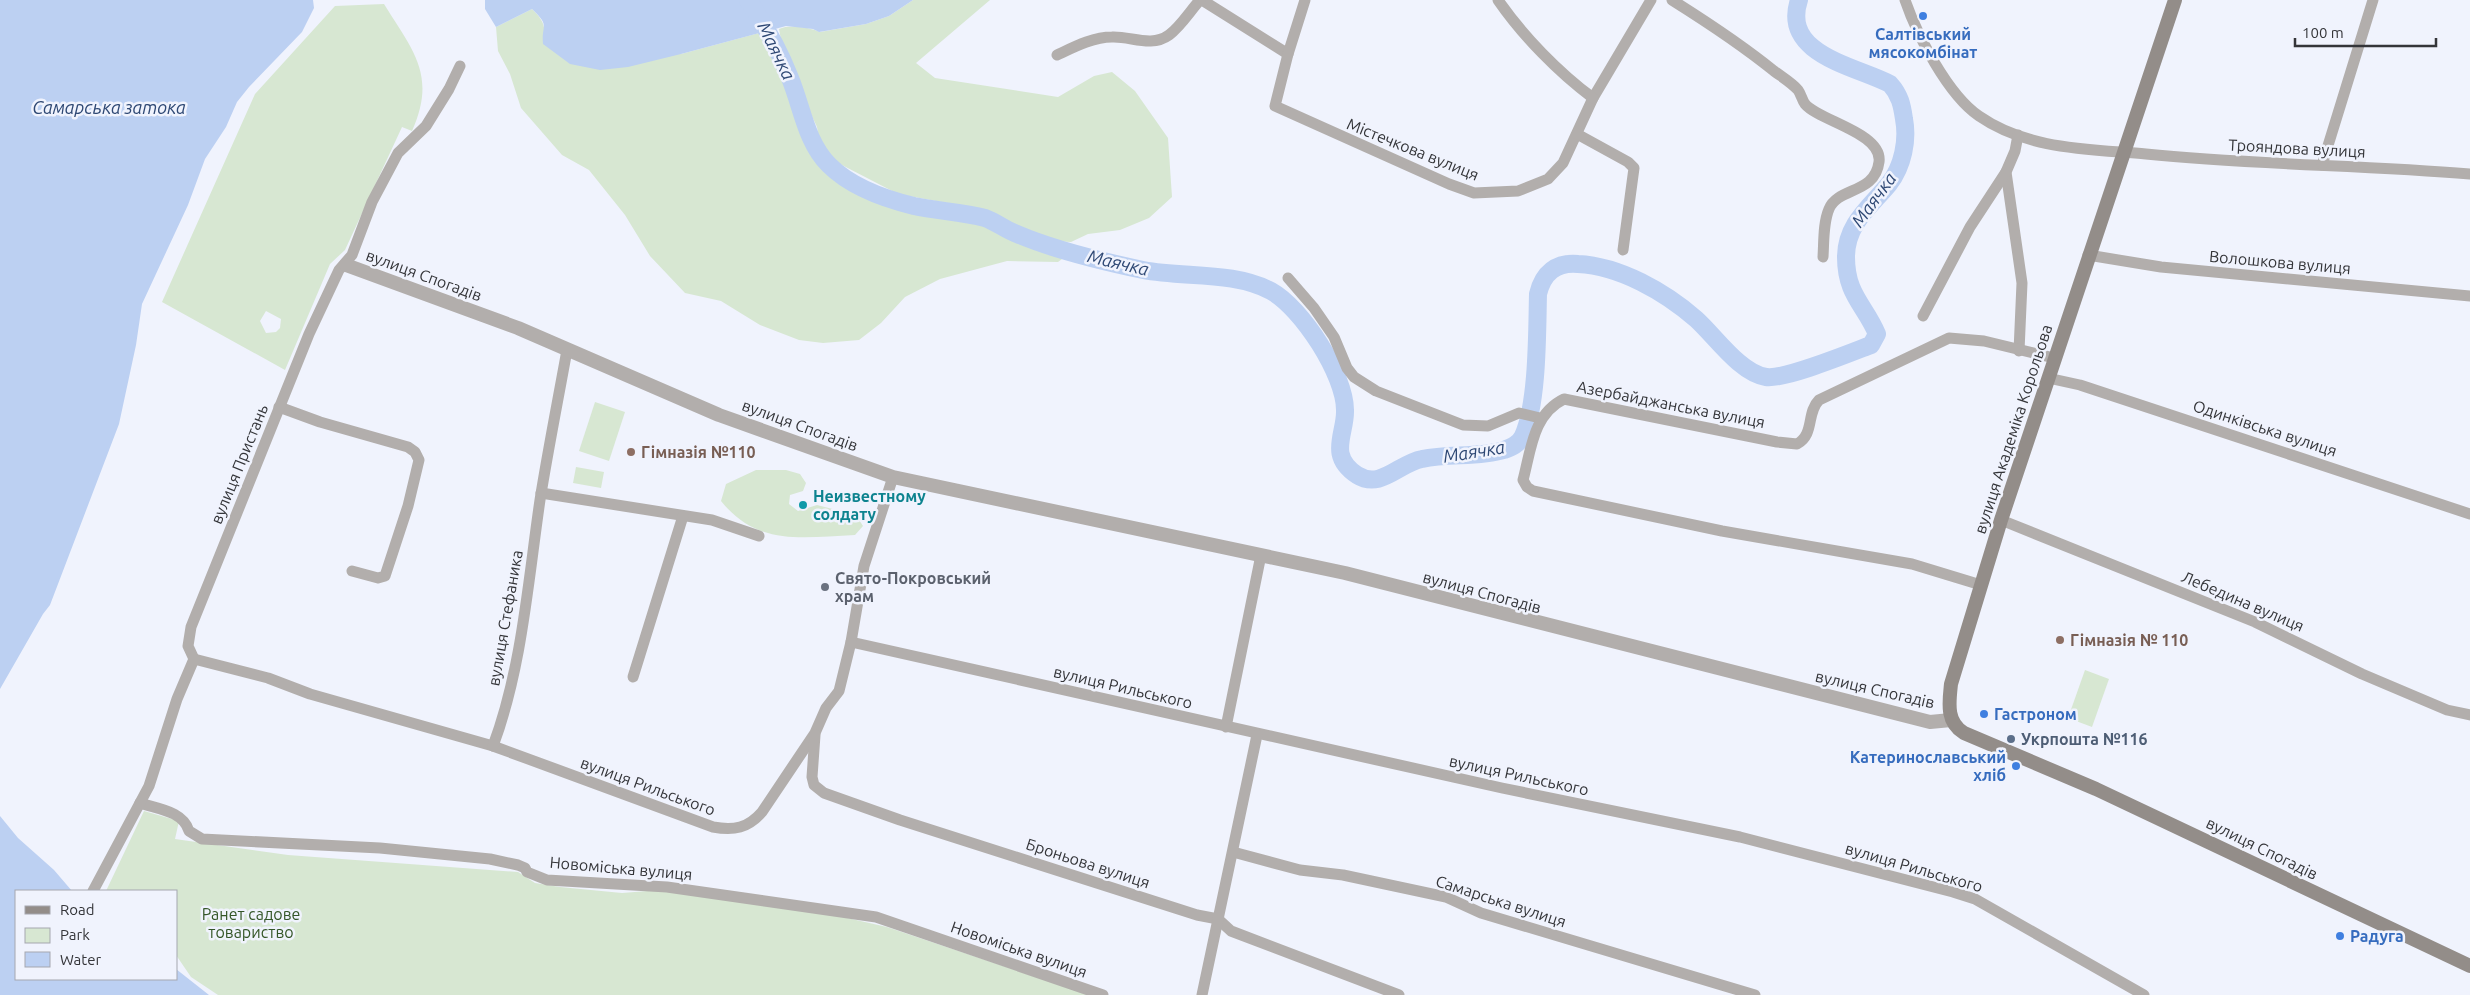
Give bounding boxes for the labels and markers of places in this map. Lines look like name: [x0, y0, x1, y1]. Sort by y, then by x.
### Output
marker: Салтівський мясокомбінат: [1917, 10, 1929, 22]
place label: Салтівський мясокомбінат: [1869, 25, 1977, 61]
place label: Гімназія №110: [641, 443, 756, 461]
marker: Гімназія №110: [625, 446, 637, 458]
place label: Неизвестному солдату: [813, 487, 926, 523]
marker: Неизвестному солдату: [797, 499, 809, 511]
place label: Свято-Покровський храм: [835, 569, 991, 605]
marker: Свято-Покровський храм: [819, 581, 831, 593]
place label: Гімназія № 110: [2070, 631, 2188, 649]
marker: Гімназія № 110: [2054, 634, 2066, 646]
place label: Гастроном: [1994, 705, 2077, 723]
marker: Гастроном: [1978, 708, 1990, 720]
place label: Укрпошта №116: [2021, 730, 2148, 748]
marker: Укрпошта №116: [2005, 733, 2017, 745]
place label: Катеринославський хліб: [1850, 748, 2006, 784]
marker: Катеринославський хліб: [2010, 760, 2022, 772]
place label: Радуга: [2350, 927, 2404, 945]
marker: Радуга: [2334, 930, 2346, 942]

